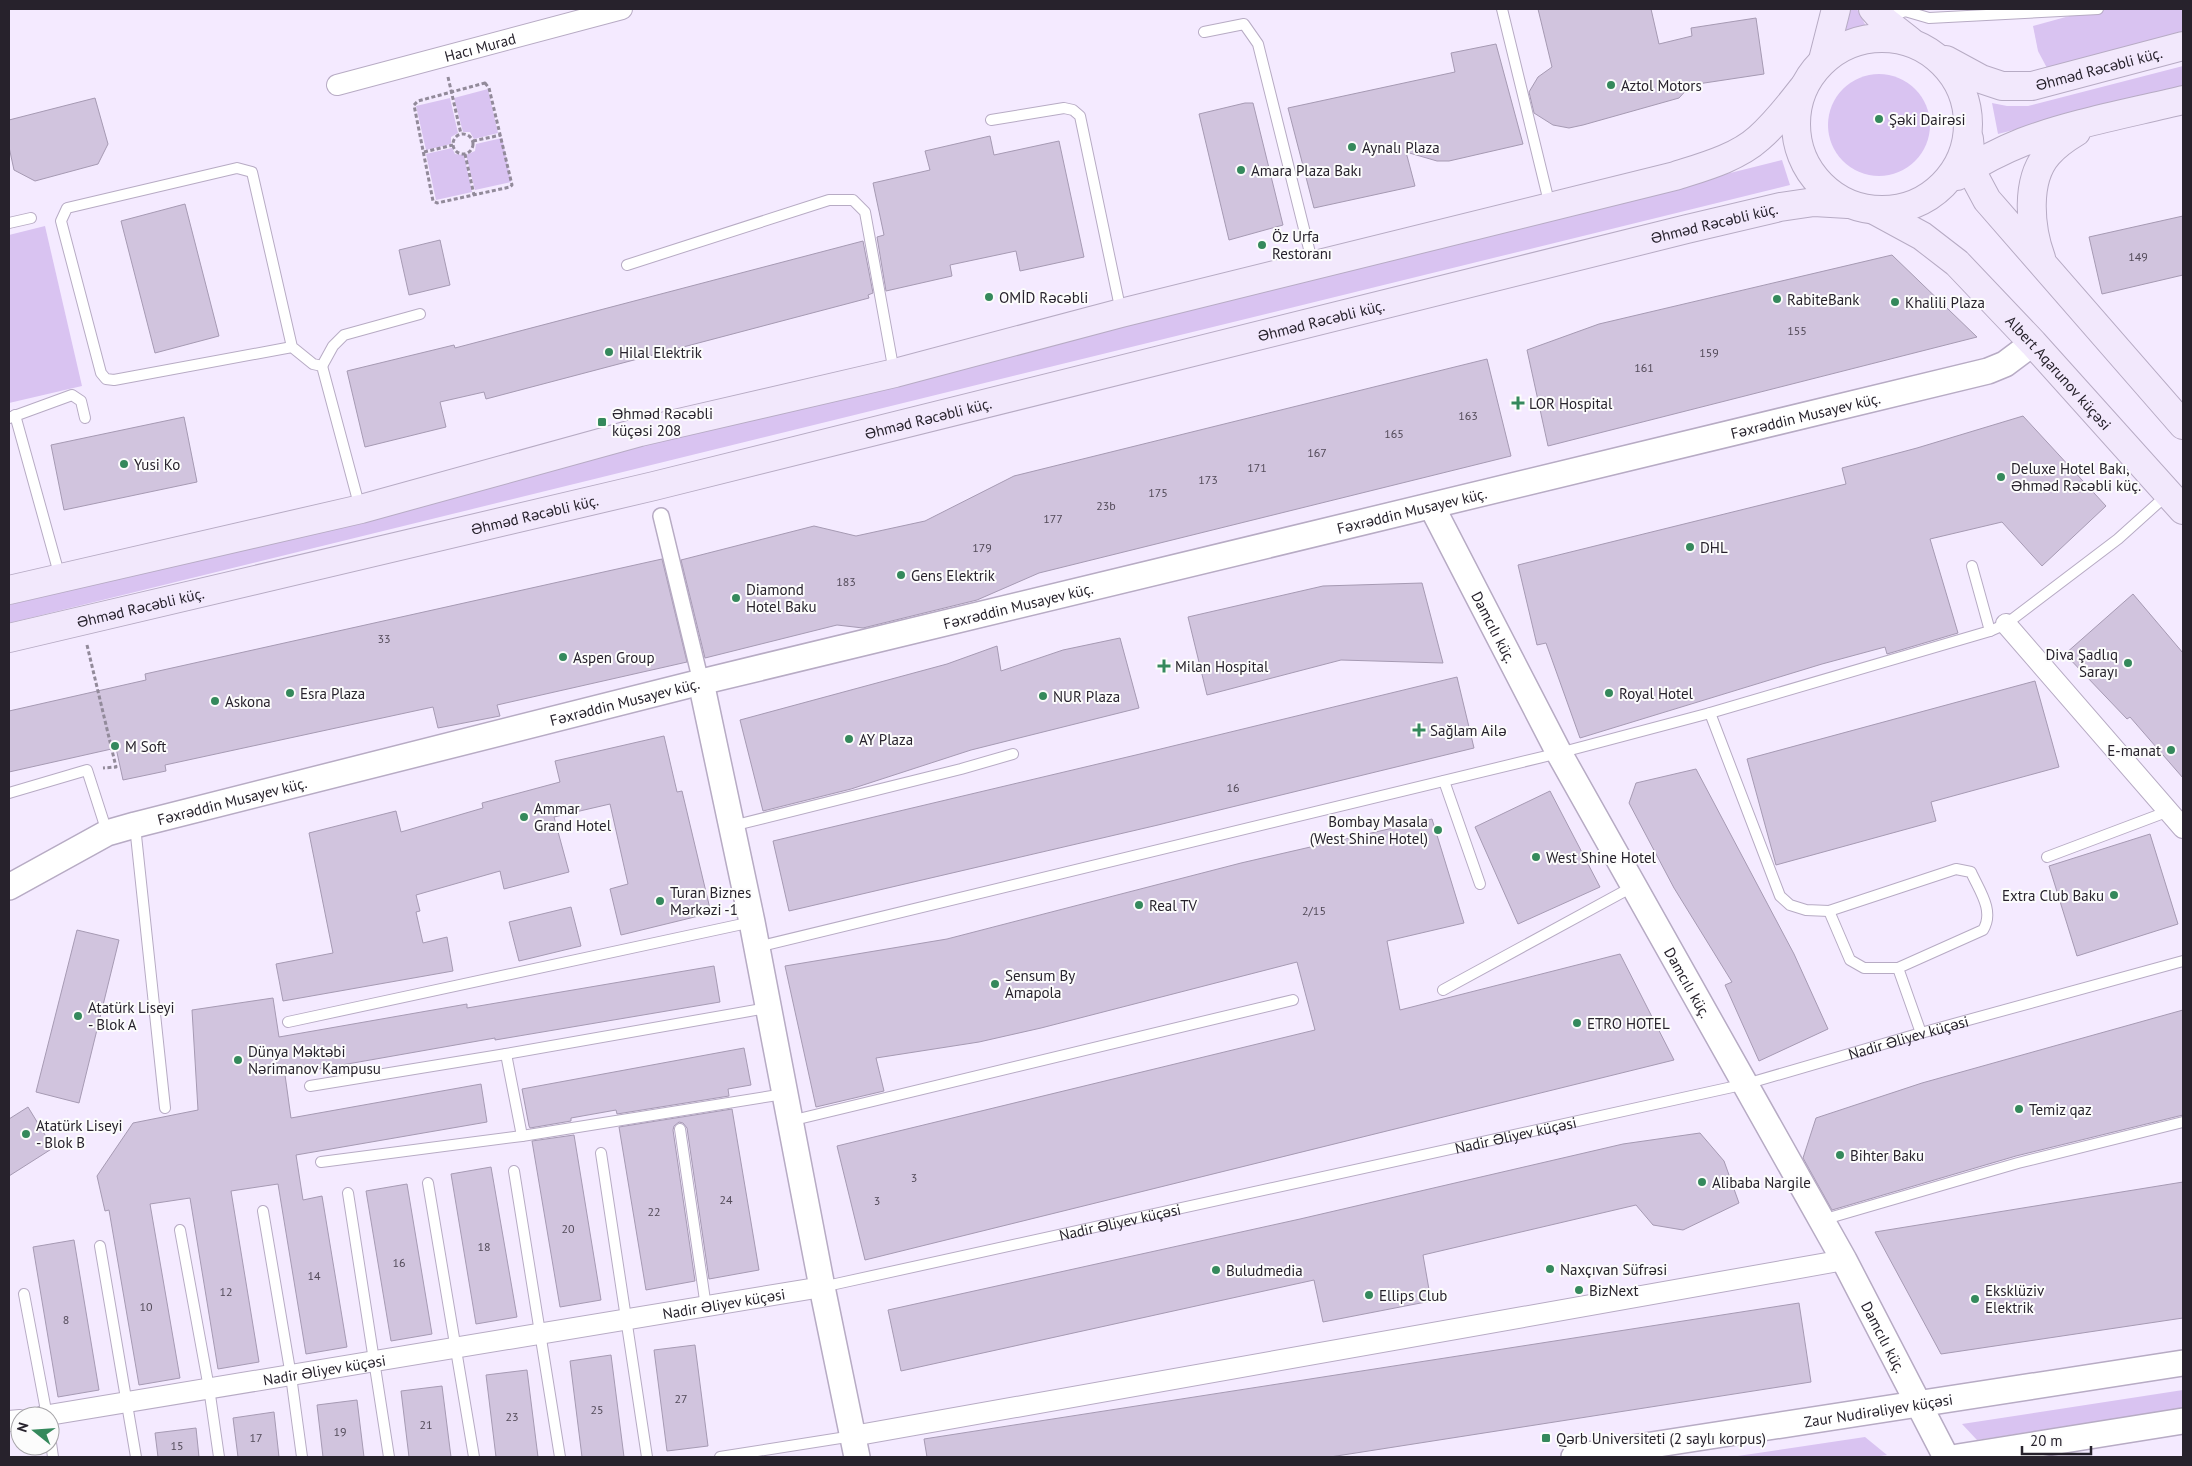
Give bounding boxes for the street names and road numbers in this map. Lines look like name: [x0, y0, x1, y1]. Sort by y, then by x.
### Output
street label: Hacı Murad: [442, 28, 518, 65]
street label: Əhməd Rəcəbli küç.: [2033, 42, 2164, 94]
street label: Əhməd Rəcəbli küç.: [1648, 198, 1780, 247]
street label: Əhməd Rəcəbli küç.: [1255, 295, 1387, 345]
street label: Albert Aqarunov küçəsi: [2002, 311, 2116, 433]
street label: Fəxrəddin Musayev küç.: [1729, 388, 1882, 442]
street label: Əhməd Rəcəbli küç.: [862, 393, 994, 443]
street label: Fəxrəddin Musayev küç.: [1335, 483, 1489, 538]
street label: Əhməd Rəcəbli küç.: [469, 490, 600, 538]
street label: Fəxrəddin Musayev küç.: [941, 578, 1095, 633]
street label: Əhməd Rəcəbli küç.: [75, 583, 206, 631]
street label: Damcılı küç.: [1468, 588, 1520, 666]
street label: Fəxrəddin Musayev küç.: [548, 673, 701, 729]
street label: Fəxrəddin Musayev küç.: [155, 772, 309, 829]
street label: Damcılı küç.: [1661, 944, 1715, 1021]
street label: Nadir Əliyev küçəsi: [1846, 1011, 1971, 1063]
street label: Nadir Əliyev küçəsi: [1453, 1112, 1578, 1157]
street label: Nadir Əliyev küçəsi: [1057, 1199, 1183, 1244]
street label: Nadir Əliyev küçəsi: [661, 1284, 787, 1323]
street label: Damcılı küç.: [1857, 1298, 1910, 1376]
street label: Nadir Əliyev küçəsi: [261, 1350, 387, 1389]
street label: Zaur Nudirəliyev küçəsi: [1803, 1389, 1954, 1431]

